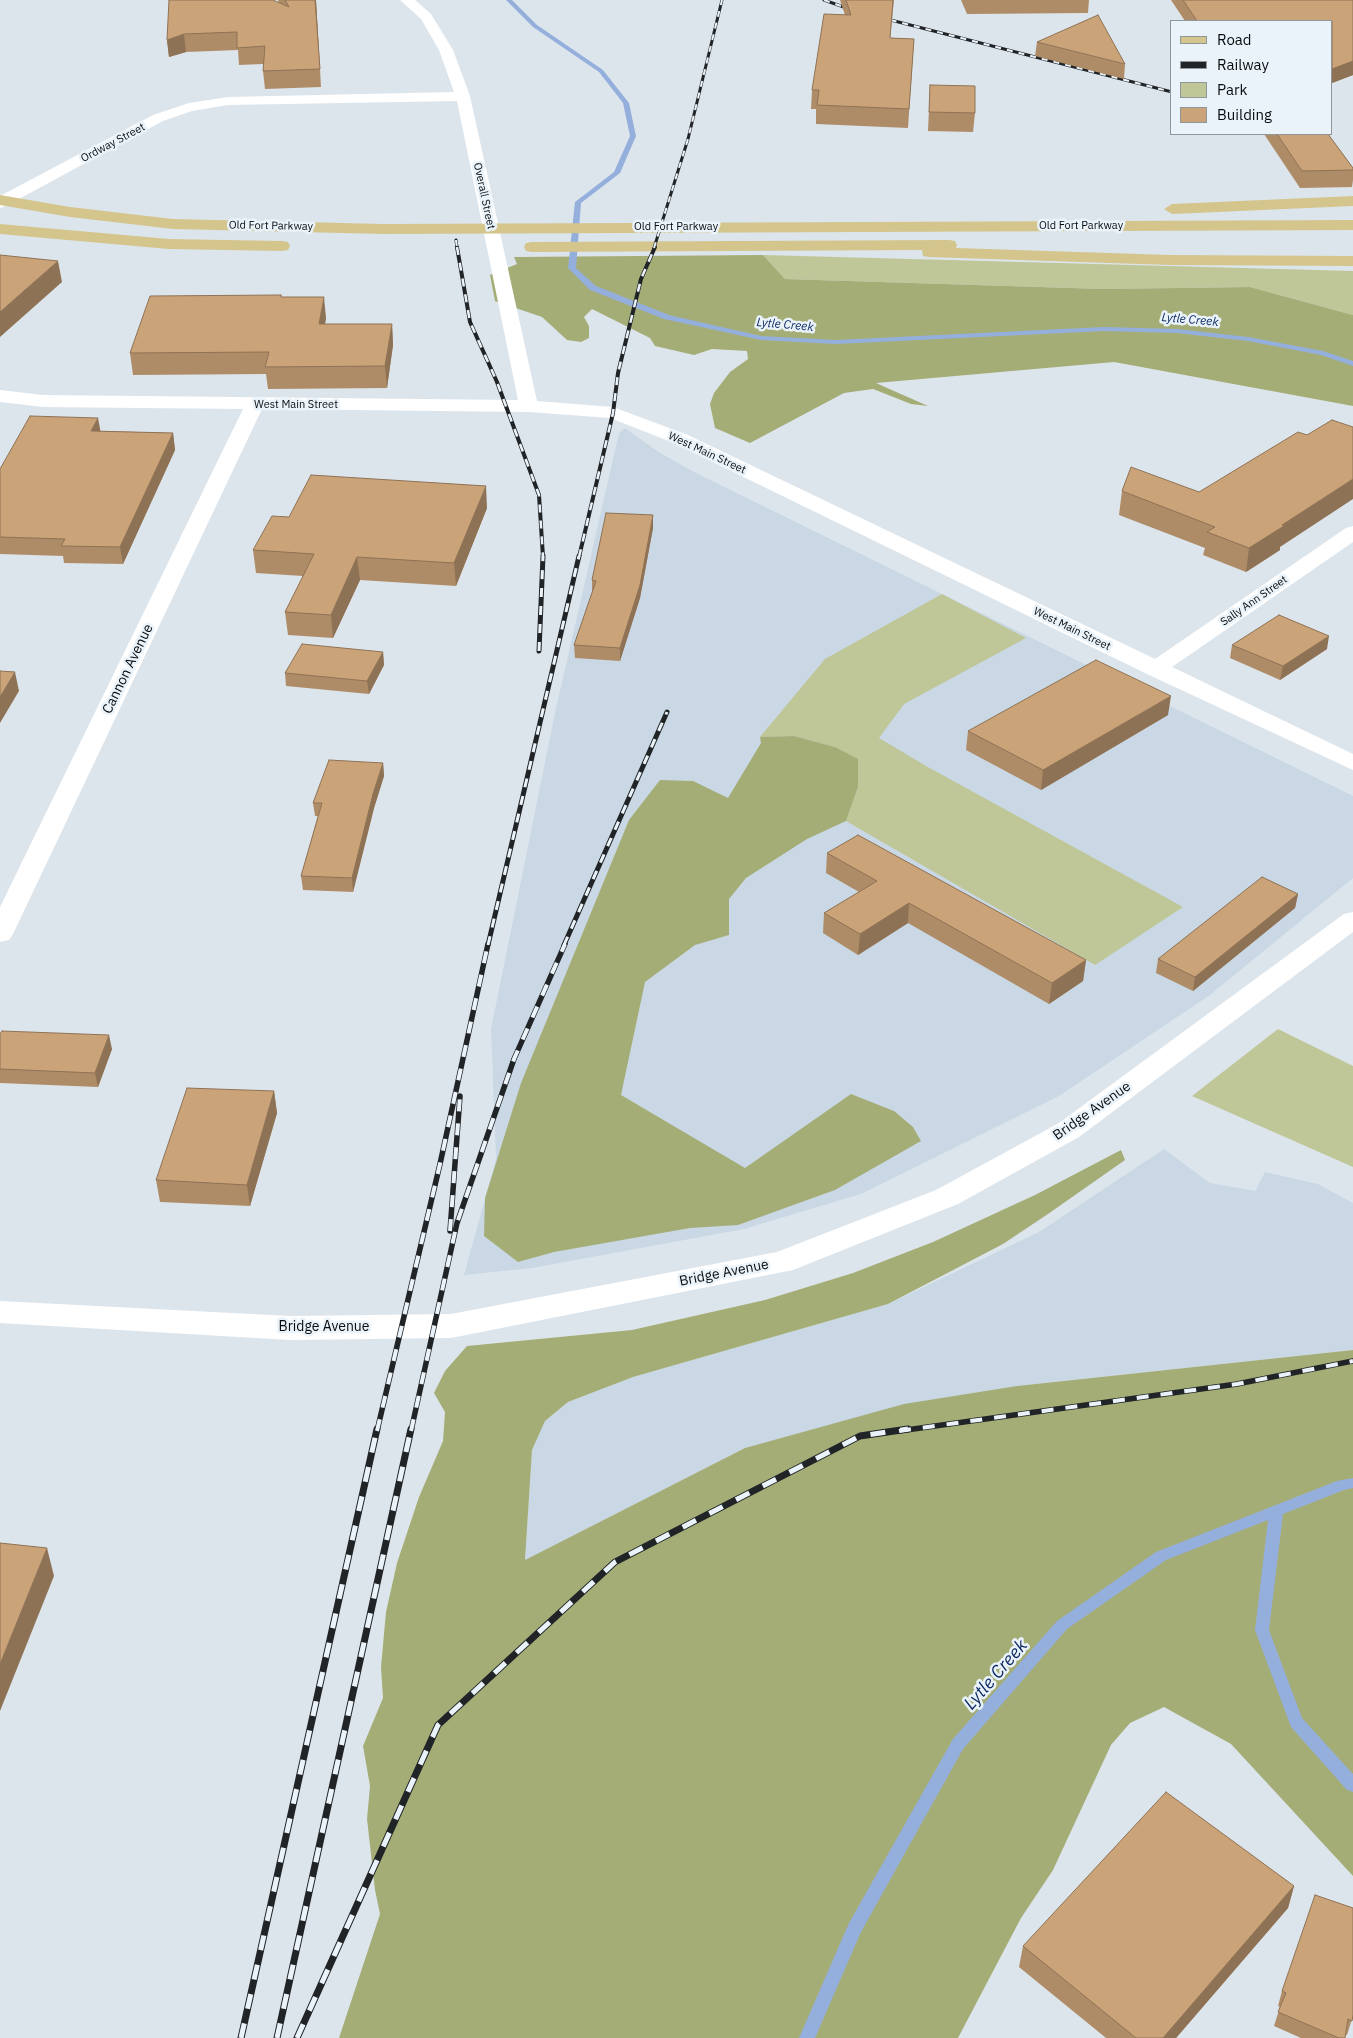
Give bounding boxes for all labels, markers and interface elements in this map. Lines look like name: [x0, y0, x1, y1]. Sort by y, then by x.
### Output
legend: [1170, 20, 1333, 135]
text: Road: [1217, 30, 1252, 49]
text: Railway: [1217, 55, 1269, 74]
text: Park: [1217, 80, 1247, 99]
text: Building: [1217, 105, 1272, 124]
street label: Ordway Street: [79, 121, 147, 165]
street label: Overall Street: [471, 162, 497, 230]
street label: Old Fort Parkway: [229, 219, 313, 233]
street label: Old Fort Parkway: [1039, 219, 1123, 233]
street label: Old Fort Parkway: [634, 220, 718, 234]
water label: Lytle Creek: [1161, 310, 1219, 330]
water label: Lytle Creek: [756, 315, 814, 335]
street label: West Main Street: [254, 398, 338, 412]
street label: West Main Street: [666, 429, 748, 477]
street label: Sally Ann Street: [1218, 573, 1290, 629]
street label: West Main Street: [1031, 605, 1113, 653]
street label: Cannon Avenue: [99, 621, 157, 717]
street label: Bridge Avenue: [1050, 1078, 1134, 1144]
street label: Bridge Avenue: [678, 1256, 770, 1290]
street label: Bridge Avenue: [279, 1319, 369, 1335]
water label: Lytle Creek: [960, 1636, 1032, 1714]

